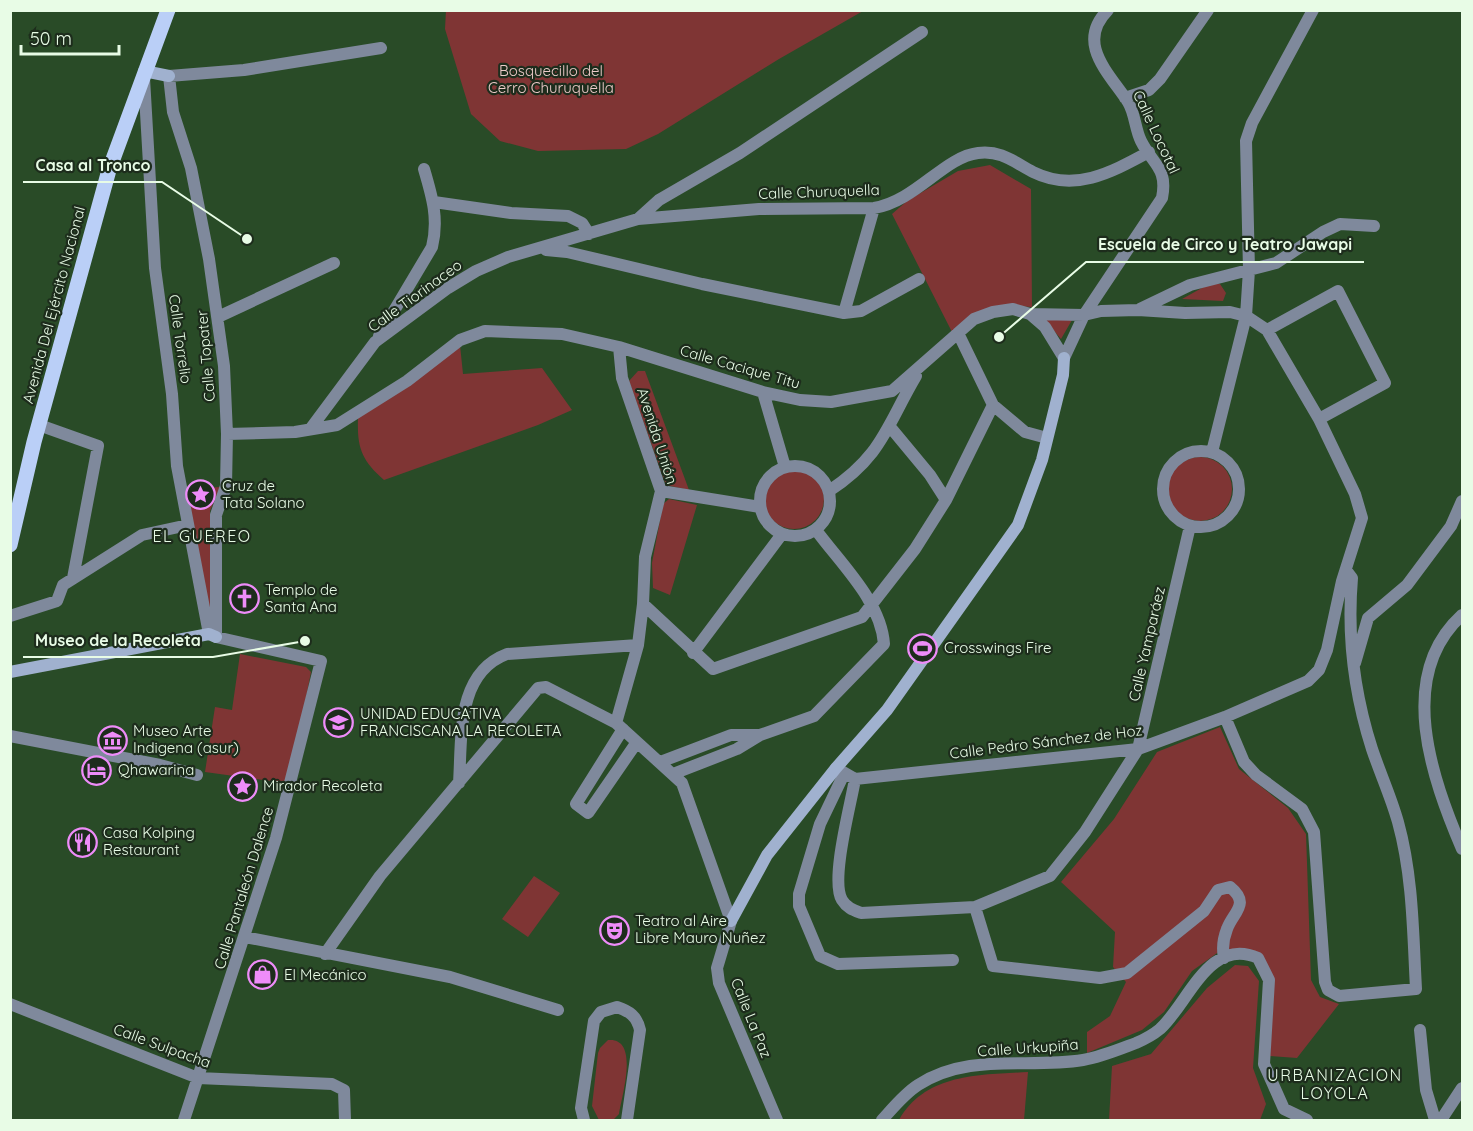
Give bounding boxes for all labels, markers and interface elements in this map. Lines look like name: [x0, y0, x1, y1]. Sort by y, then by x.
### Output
scale bar: [21, 18, 118, 56]
text: 50 m: [30, 27, 72, 50]
park label: Bosquecillo del Cerro Churuquella: [488, 61, 614, 97]
street label: Calle Locotal: [1129, 87, 1184, 176]
callout: Casa al Tronco: [23, 148, 162, 182]
text: Casa al Tronco: [36, 155, 150, 175]
street label: Calle Churuquella: [758, 180, 880, 203]
street label: Avenida Del Ejército Nacional: [18, 204, 89, 406]
callout: Escuela de Circo y Teatro Jawapi: [1086, 228, 1364, 262]
text: Escuela de Circo y Teatro Jawapi: [1098, 234, 1352, 254]
street label: Calle Tiorinaceo: [364, 255, 465, 336]
street label: Calle Torrelio: [165, 293, 196, 385]
street label: Calle Topater: [192, 309, 219, 403]
street label: Calle Cacique Titu: [678, 340, 802, 393]
street label: Avenida Unión: [633, 385, 682, 486]
place label: Cruz de Tata Solano: [222, 476, 305, 512]
place icon: Cruz de Tata Solano: [185, 479, 217, 511]
district label: EL GUEREO: [152, 526, 252, 546]
place label: Templo de Santa Ana: [265, 580, 338, 616]
church icon: Templo de Santa Ana: [228, 583, 260, 615]
street label: Calle Yamparáez: [1124, 585, 1169, 703]
callout: Museo de la Recoleta: [23, 623, 213, 657]
text: Museo de la Recoleta: [35, 630, 201, 650]
sports icon: Crosswings Fire: [907, 632, 939, 664]
place label: Crosswings Fire: [944, 638, 1052, 657]
place label: UNIDAD EDUCATIVA FRANCISCANA LA RECOLETA: [360, 704, 562, 740]
school or university icon: UNIDAD EDUCATIVA FRANCISCANA LA RECOLETA: [323, 707, 355, 739]
street label: Calle Pedro Sánchez de Hoz: [949, 720, 1143, 763]
place label: Museo Arte Indigena (asur): [133, 721, 239, 757]
museum icon: Museo Arte Indigena (asur): [96, 724, 128, 756]
hotel icon: Qhawarina: [81, 754, 113, 786]
place label: Qhawarina: [118, 760, 194, 779]
place icon: Mirador Recoleta: [226, 770, 258, 802]
place label: Mirador Recoleta: [263, 776, 383, 795]
street label: Calle Pantaleón Dalence: [210, 804, 277, 972]
place label: Casa Kolping Restaurant: [103, 823, 195, 859]
restaurant icon: Casa Kolping Restaurant: [66, 826, 98, 858]
place label: Teatro al Aire Libre Mauro Nuñez: [635, 911, 766, 947]
theatre icon: Teatro al Aire Libre Mauro Nuñez: [598, 914, 630, 946]
shop icon: El Mecánico: [247, 959, 279, 991]
place label: El Mecánico: [284, 965, 367, 984]
street label: Calle La Paz: [727, 975, 776, 1061]
street label: Calle Sulpacha: [111, 1019, 213, 1072]
street label: Calle Urkupiña: [977, 1034, 1079, 1061]
district label: URBANIZACION LOYOLA: [1267, 1065, 1403, 1103]

